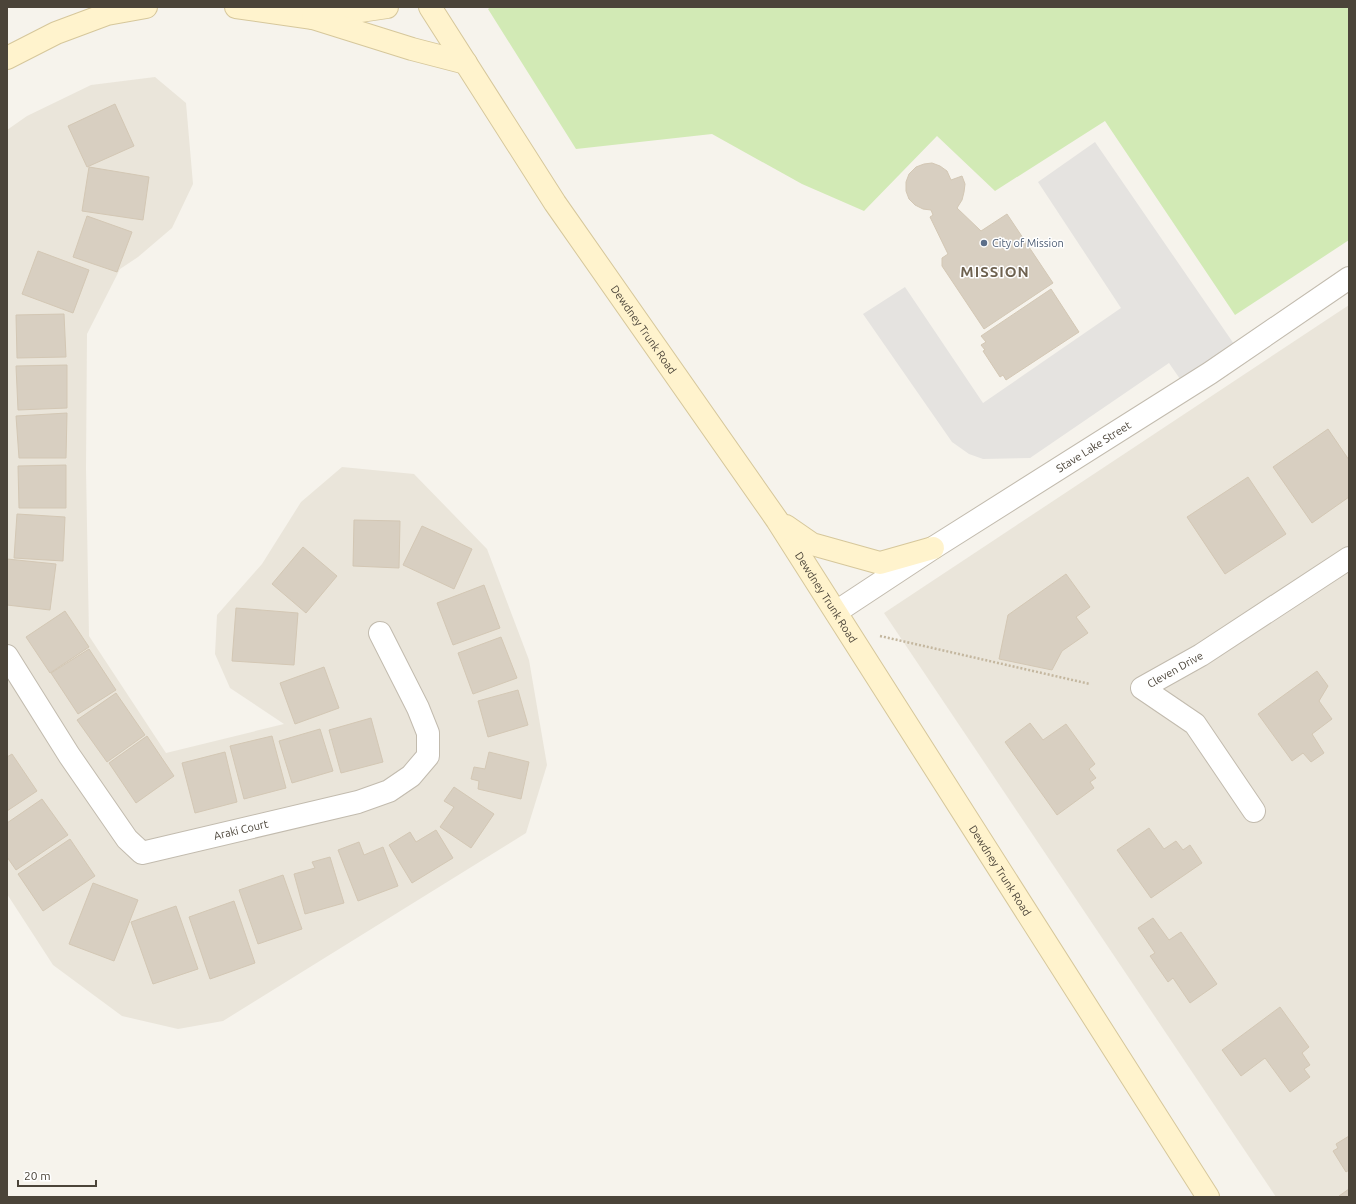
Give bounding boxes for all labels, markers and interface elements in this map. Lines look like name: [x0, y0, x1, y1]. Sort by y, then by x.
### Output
place label: City of Mission: [992, 237, 1064, 249]
marker: City of Mission: [979, 238, 989, 248]
district label: MISSION: [960, 263, 1030, 280]
street label: Dewdney Trunk Road: [609, 283, 679, 376]
street label: Stave Lake Street: [1054, 418, 1133, 475]
street label: Dewdney Trunk Road: [793, 550, 859, 645]
street label: Cleven Drive: [1145, 649, 1205, 690]
street label: Araki Court: [212, 817, 270, 842]
street label: Dewdney Trunk Road: [967, 823, 1033, 918]
scale bar: [18, 1162, 96, 1188]
text: 20 m: [24, 1169, 51, 1182]

